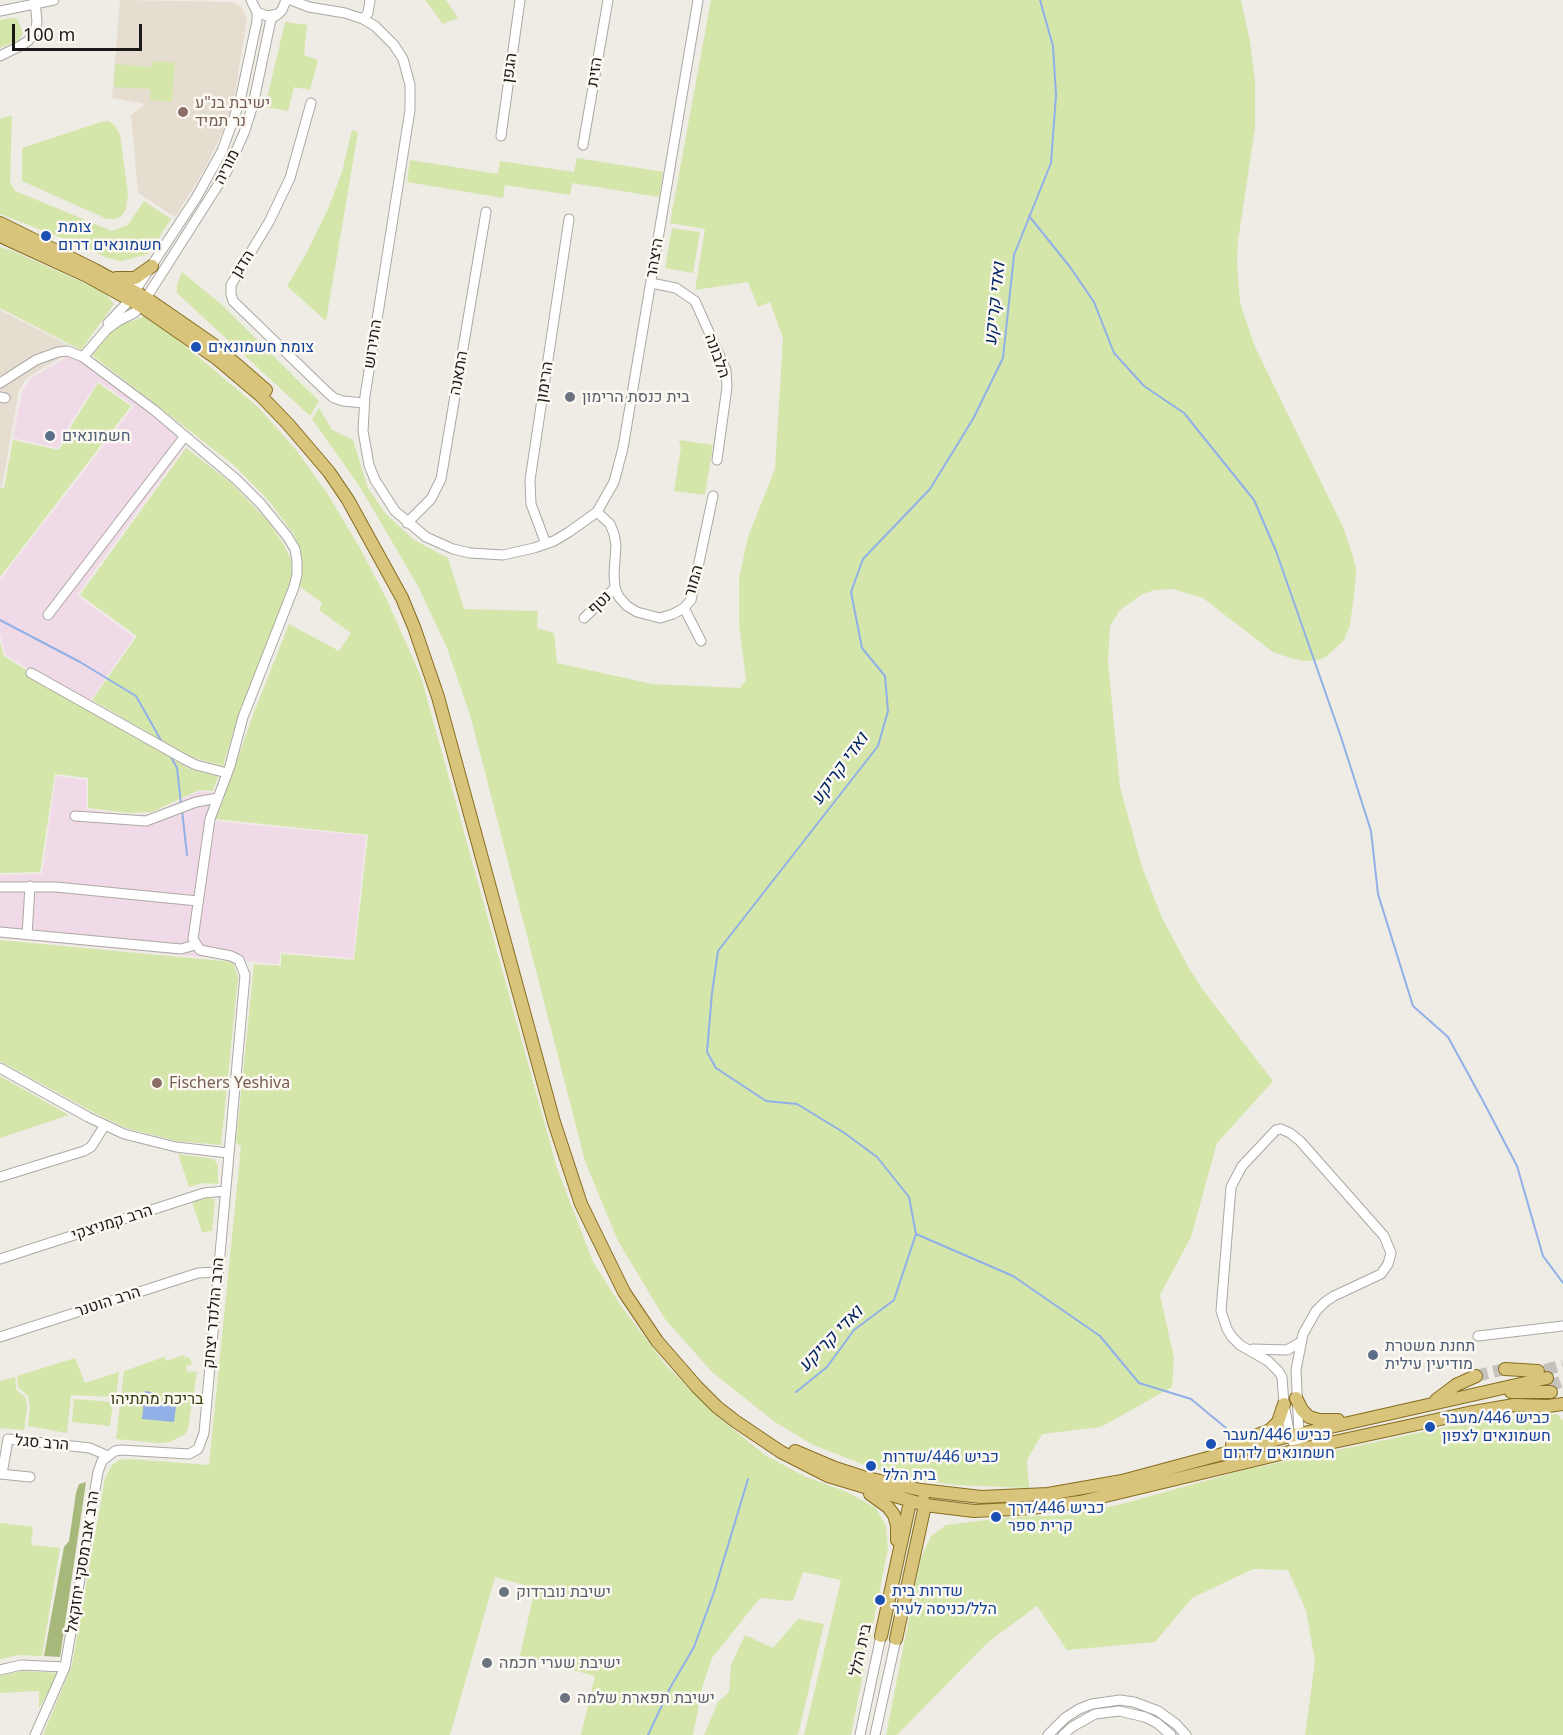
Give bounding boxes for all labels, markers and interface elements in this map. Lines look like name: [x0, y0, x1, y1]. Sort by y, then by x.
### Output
scale bar: [15, 12, 146, 50]
text: 100 m: [23, 22, 75, 46]
street label: הגפן: [498, 52, 522, 84]
street label: הזית: [583, 56, 607, 88]
place label: ישיבת בנ"ע נר תמיד: [195, 93, 270, 131]
marker: ישיבת בנ"ע נר תמיד: [176, 105, 190, 119]
street label: מוריה: [210, 146, 244, 188]
place label: צומת חשמונאים דרום: [58, 217, 162, 255]
marker: צומת חשמונאים דרום: [39, 229, 53, 243]
street label: היצהר: [642, 237, 668, 279]
street label: הדגן: [227, 247, 259, 281]
water label: ואדי קריקע: [980, 261, 1010, 347]
street label: התירוש: [360, 318, 386, 370]
street label: הלבונה: [700, 331, 734, 381]
place label: צומת חשמונאים: [208, 337, 314, 357]
marker: צומת חשמונאים: [189, 340, 203, 354]
street label: התאנה: [446, 349, 472, 397]
street label: הרימון: [532, 360, 558, 404]
place label: בית כנסת הרימון: [582, 387, 690, 407]
marker: בית כנסת הרימון: [563, 390, 577, 404]
place label: חשמונאים: [62, 426, 130, 446]
marker: חשמונאים: [43, 429, 57, 443]
street label: המור: [680, 563, 708, 599]
street label: נטף: [584, 587, 616, 619]
water label: ואדי קריקע: [807, 729, 873, 809]
place label: Fischers Yeshiva: [169, 1073, 290, 1093]
marker: Fischers Yeshiva: [150, 1076, 164, 1090]
street label: הרב קמניצקי: [69, 1201, 155, 1245]
street label: הרב הולנדר יצחק: [200, 1257, 228, 1369]
street label: הרב הוטנר: [73, 1282, 143, 1322]
water label: ואדי קריקע: [794, 1301, 868, 1377]
place label: תחנת משטרת מודיעין עילית: [1385, 1336, 1475, 1374]
marker: תחנת משטרת מודיעין עילית: [1366, 1348, 1380, 1362]
park label: בריכת מתתיהו: [111, 1389, 203, 1409]
place label: כביש 446/מעבר חשמונאים לצפון: [1442, 1408, 1551, 1446]
marker: כביש 446/מעבר חשמונאים לצפון: [1423, 1420, 1437, 1434]
place label: כביש 446/מעבר חשמונאים לדרום: [1223, 1425, 1335, 1463]
street label: הרב סגל: [14, 1431, 70, 1455]
marker: כביש 446/מעבר חשמונאים לדרום: [1204, 1437, 1218, 1451]
place label: כביש 446/שדרות בית הלל: [883, 1447, 999, 1485]
marker: כביש 446/שדרות בית הלל: [864, 1459, 878, 1473]
street label: הרב אברמסקי יחזקאל: [62, 1489, 104, 1635]
place label: כביש 446/דרך קרית ספר: [1008, 1498, 1104, 1536]
marker: כביש 446/דרך קרית ספר: [989, 1510, 1003, 1524]
place label: שדרות בית הלל/כניסה לעיר: [892, 1581, 997, 1619]
place label: ישיבת נוברדוק: [516, 1582, 611, 1602]
marker: ישיבת נוברדוק: [497, 1585, 511, 1599]
marker: שדרות בית הלל/כניסה לעיר: [873, 1593, 887, 1607]
street label: בית הלל: [846, 1622, 876, 1678]
place label: ישיבת שערי חכמה: [499, 1653, 621, 1673]
marker: ישיבת שערי חכמה: [480, 1656, 494, 1670]
place label: ישיבת תפארת שלמה: [577, 1688, 715, 1708]
marker: ישיבת תפארת שלמה: [558, 1691, 572, 1705]

